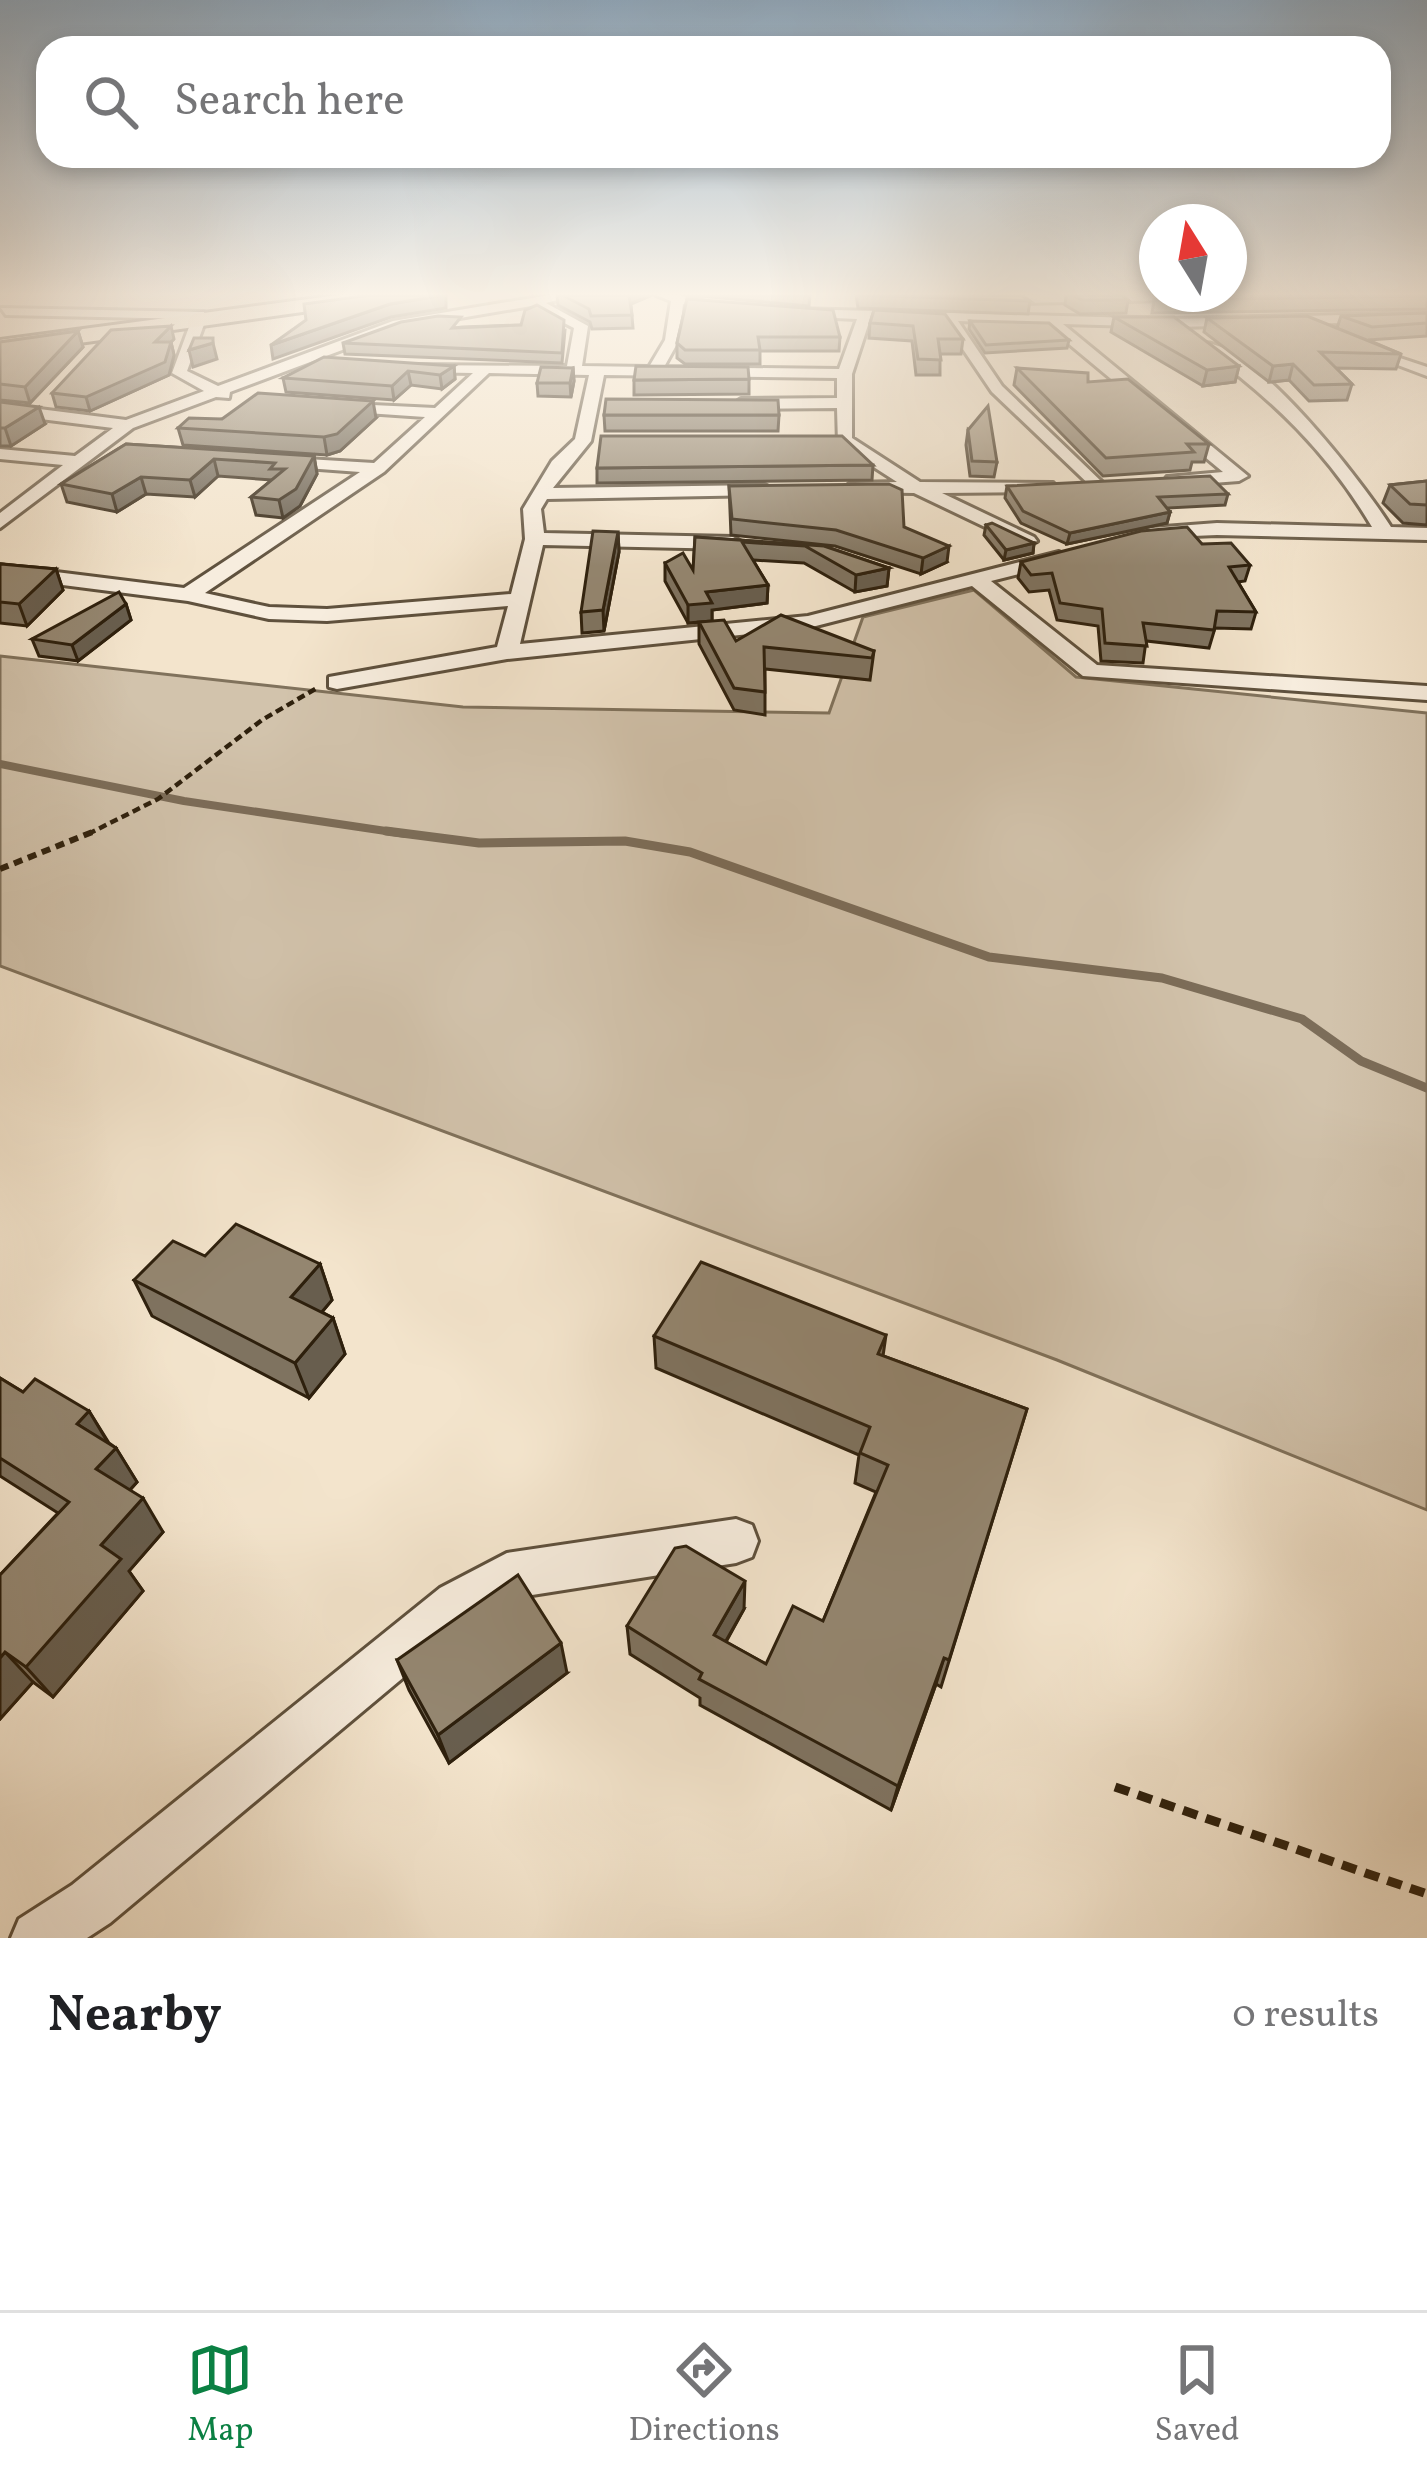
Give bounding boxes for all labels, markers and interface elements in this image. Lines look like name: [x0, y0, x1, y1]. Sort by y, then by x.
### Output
search box: [36, 36, 1391, 168]
icon: search: [78, 69, 144, 135]
text: Search here: [174, 71, 405, 134]
north arrow: [1139, 204, 1247, 312]
text: Nearby: [48, 1981, 222, 2052]
text: 0 results: [1232, 1989, 1379, 2043]
tab: Map: [187, 2337, 254, 2455]
tab: Directions: [628, 2337, 780, 2455]
tab: Saved: [1155, 2337, 1240, 2455]

